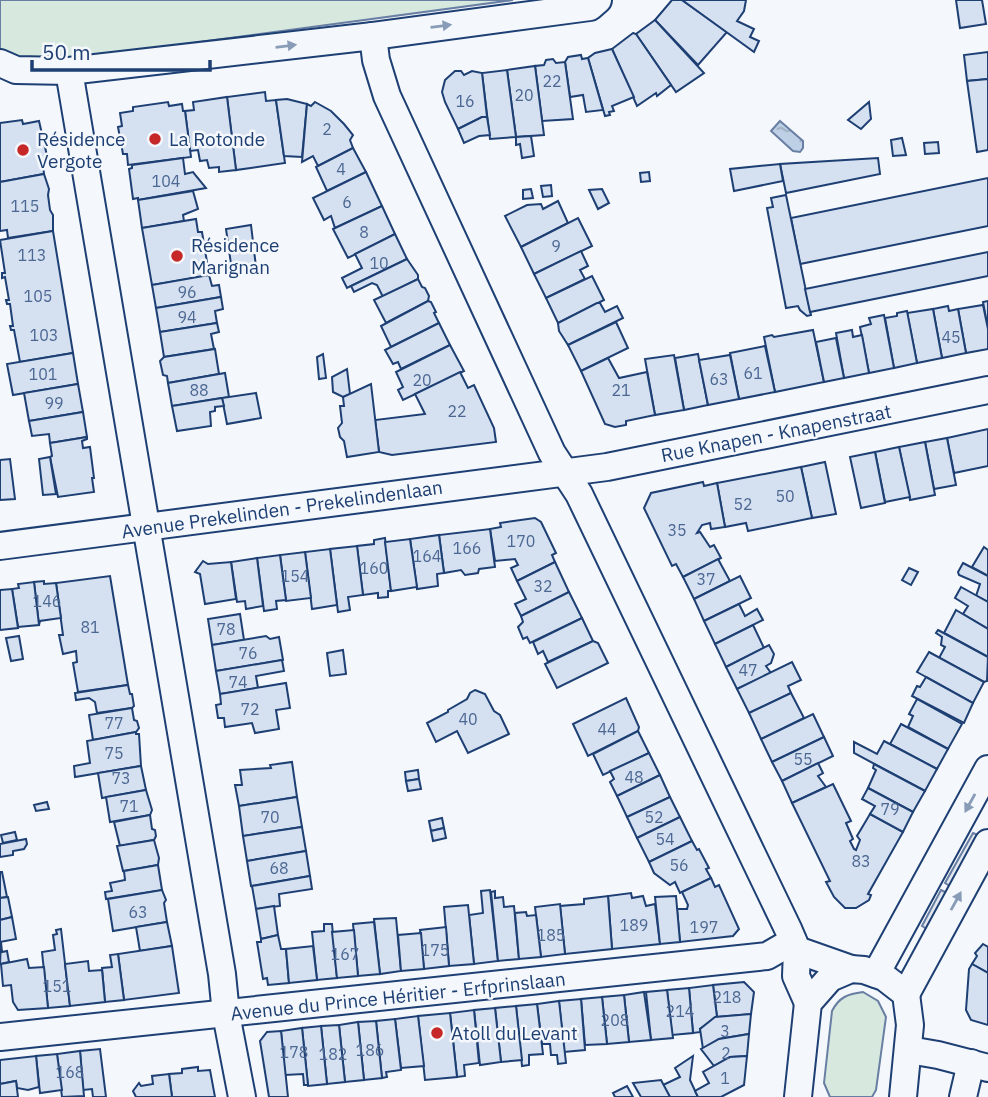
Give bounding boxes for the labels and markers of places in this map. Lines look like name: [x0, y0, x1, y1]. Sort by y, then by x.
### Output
place label: Résidence Vergote: [37, 127, 125, 173]
place label: La Rotonde: [169, 127, 265, 151]
marker: La Rotonde: [147, 131, 163, 147]
marker: Résidence Vergote: [15, 142, 31, 158]
place label: Résidence Marignan: [191, 233, 279, 279]
marker: Résidence Marignan: [169, 248, 185, 264]
place label: Atoll du Levant: [451, 1021, 578, 1045]
marker: Atoll du Levant: [429, 1025, 445, 1041]

